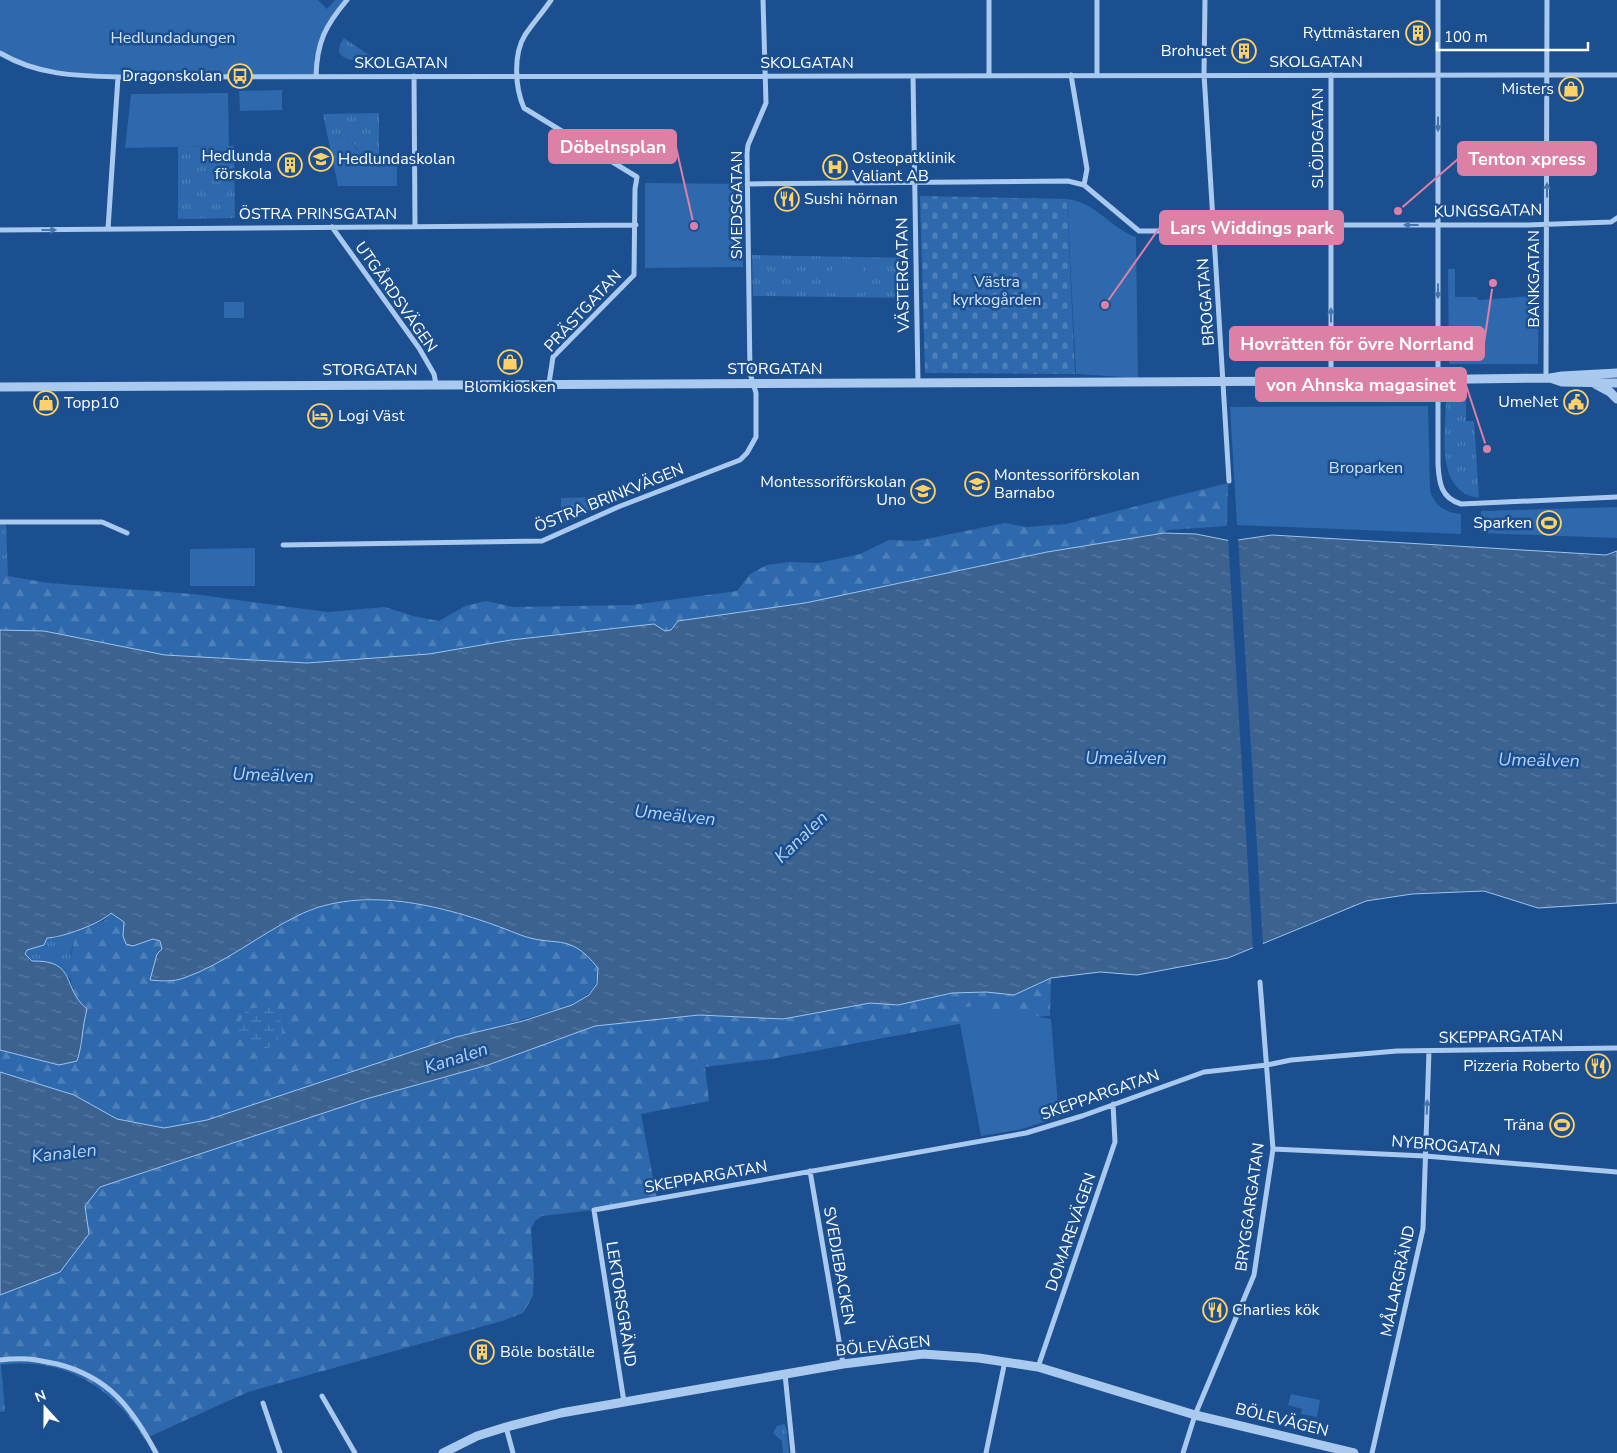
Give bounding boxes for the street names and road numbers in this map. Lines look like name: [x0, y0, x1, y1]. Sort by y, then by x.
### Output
street label: SKOLGATAN: [1269, 51, 1363, 73]
street label: SKOLGATAN: [354, 52, 448, 74]
street label: SKOLGATAN: [760, 52, 854, 74]
street label: SLÖJDGATAN: [1307, 88, 1329, 188]
street label: SMEDSGATAN: [726, 151, 748, 259]
street label: KUNGSGATAN: [1433, 199, 1543, 223]
street label: ÖSTRA PRINSGATAN: [239, 203, 397, 225]
street label: VÄSTERGATAN: [891, 217, 915, 334]
street label: BANKGATAN: [1523, 230, 1545, 328]
street label: UTGÅRDSVÄGEN: [350, 237, 442, 357]
street label: BROGATAN: [1192, 257, 1220, 347]
street label: PRÄSTGATAN: [539, 265, 627, 357]
street label: STORGATAN: [727, 358, 823, 380]
street label: STORGATAN: [322, 359, 418, 381]
street label: ÖSTRA BRINKVÄGEN: [531, 458, 687, 538]
street label: SKEPPARGATAN: [1439, 1025, 1563, 1049]
street label: SKEPPARGATAN: [1038, 1064, 1162, 1126]
street label: NYBROGATAN: [1391, 1130, 1501, 1162]
street label: BRYGGARGATAN: [1230, 1141, 1270, 1273]
street label: SKEPPARGATAN: [643, 1155, 769, 1199]
street label: DOMAREVÄGEN: [1040, 1170, 1102, 1294]
street label: SVEDJEBACKEN: [818, 1205, 860, 1327]
street label: MÅLARGRÄND: [1375, 1223, 1421, 1339]
street label: LEKTORSGRÄND: [600, 1240, 642, 1368]
street label: BÖLEVÄGEN: [834, 1330, 932, 1362]
street label: BÖLEVÄGEN: [1233, 1398, 1331, 1442]

